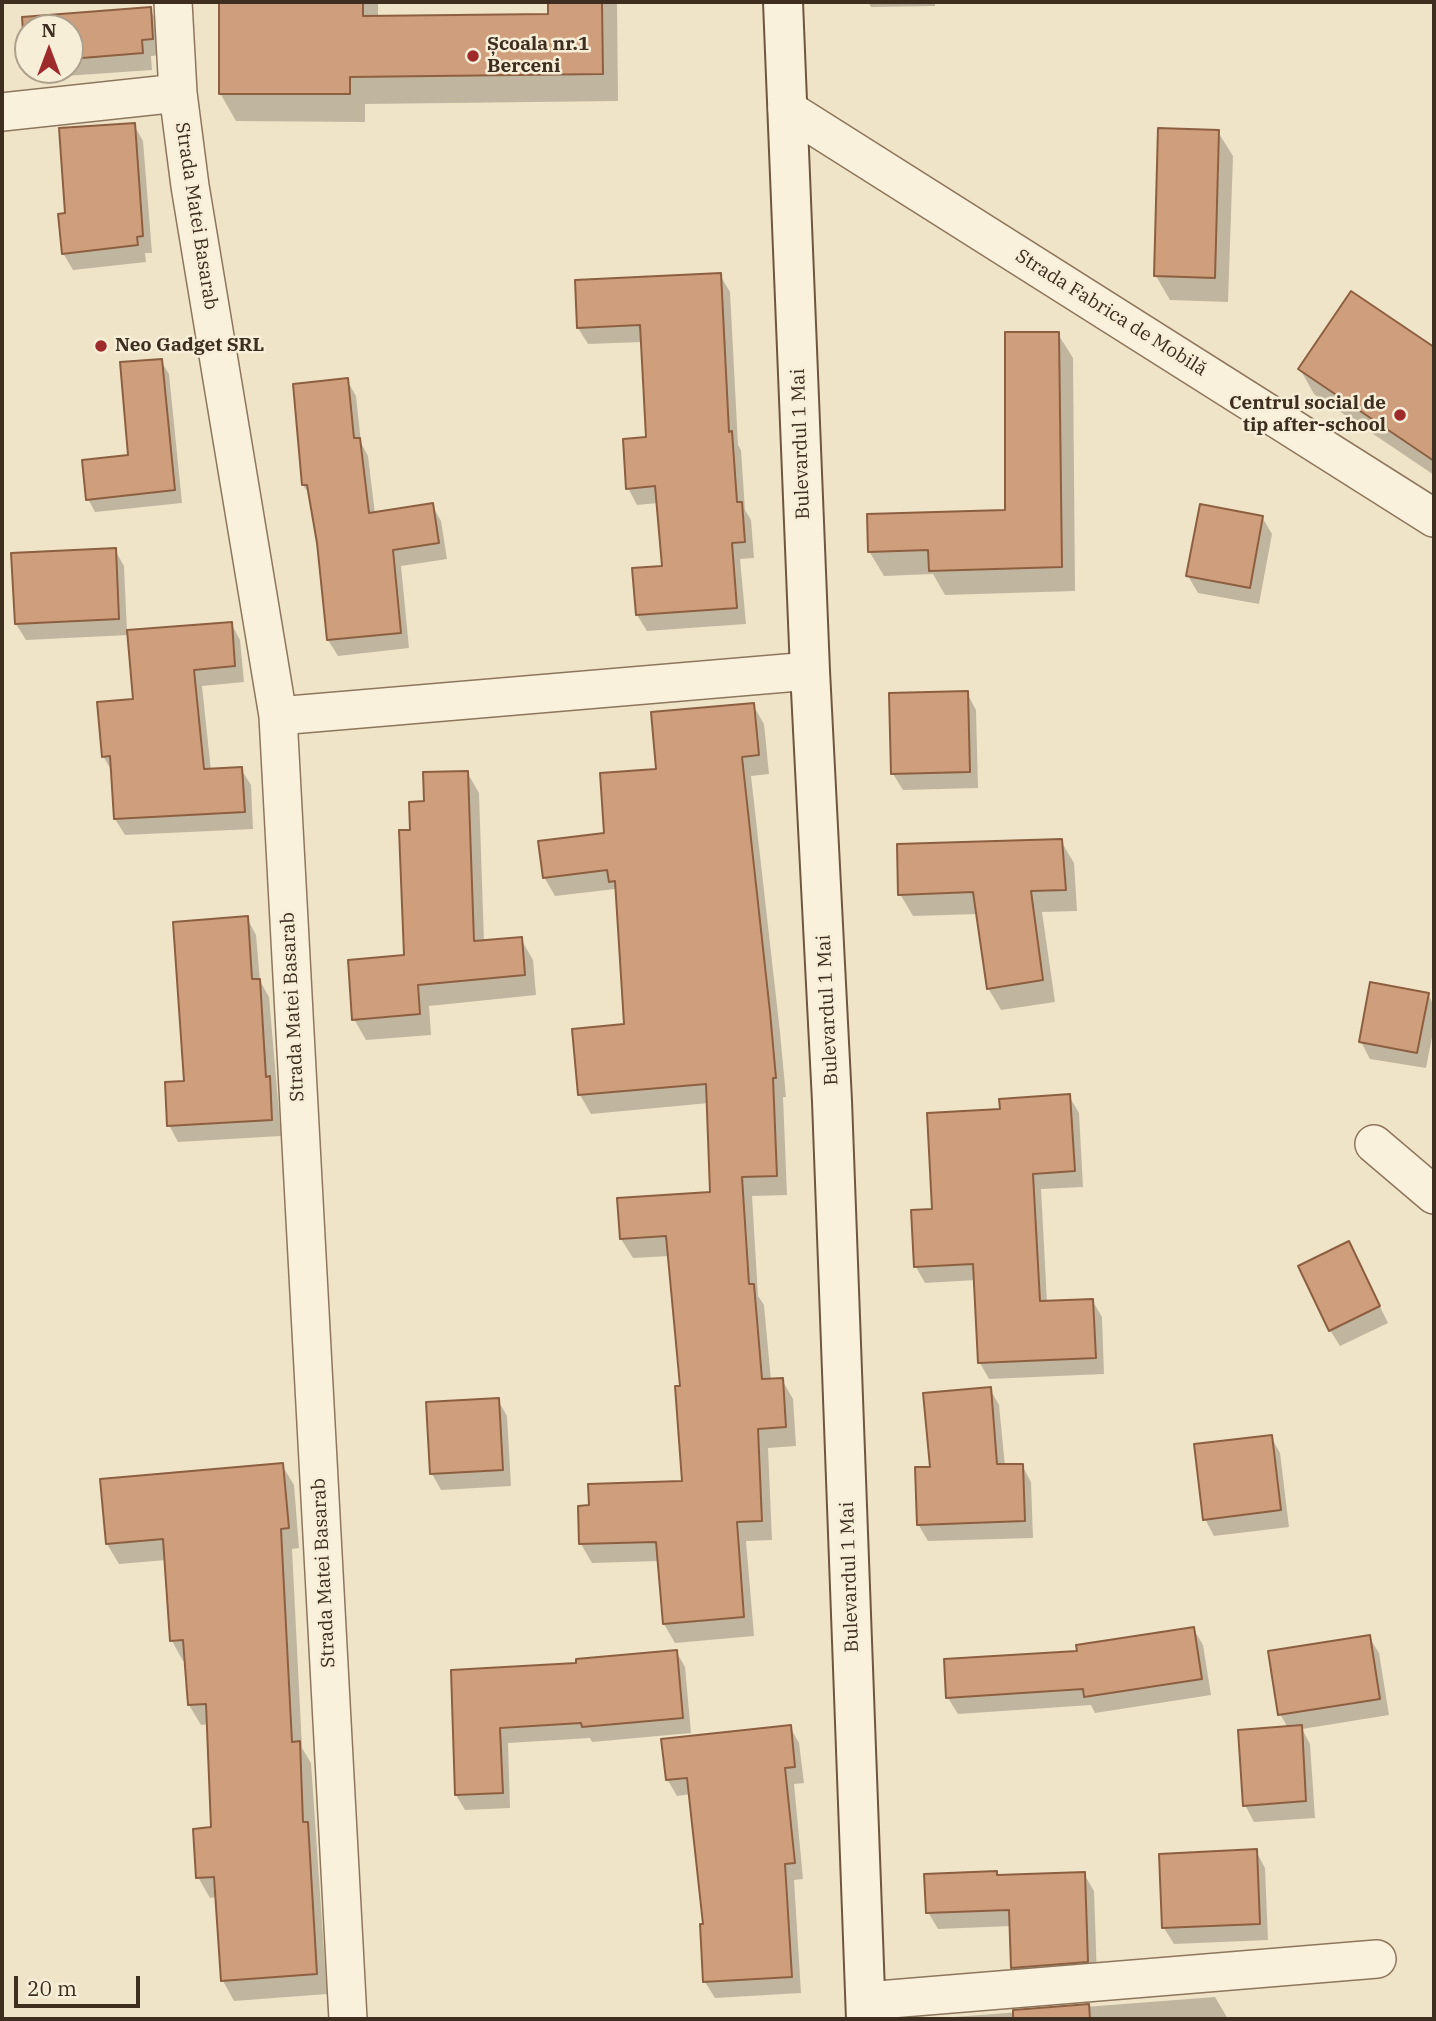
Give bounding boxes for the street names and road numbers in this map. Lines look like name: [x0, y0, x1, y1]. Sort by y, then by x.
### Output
street label: Strada Matei Basarab: [170, 121, 222, 311]
street label: Strada Fabrica de Mobilă: [1011, 245, 1211, 381]
street label: Bulevardul 1 Mai: [787, 368, 815, 520]
street label: Strada Matei Basarab: [277, 912, 309, 1102]
street label: Bulevardul 1 Mai: [813, 934, 843, 1086]
street label: Strada Matei Basarab: [308, 1478, 340, 1668]
street label: Bulevardul 1 Mai: [836, 1501, 864, 1653]

